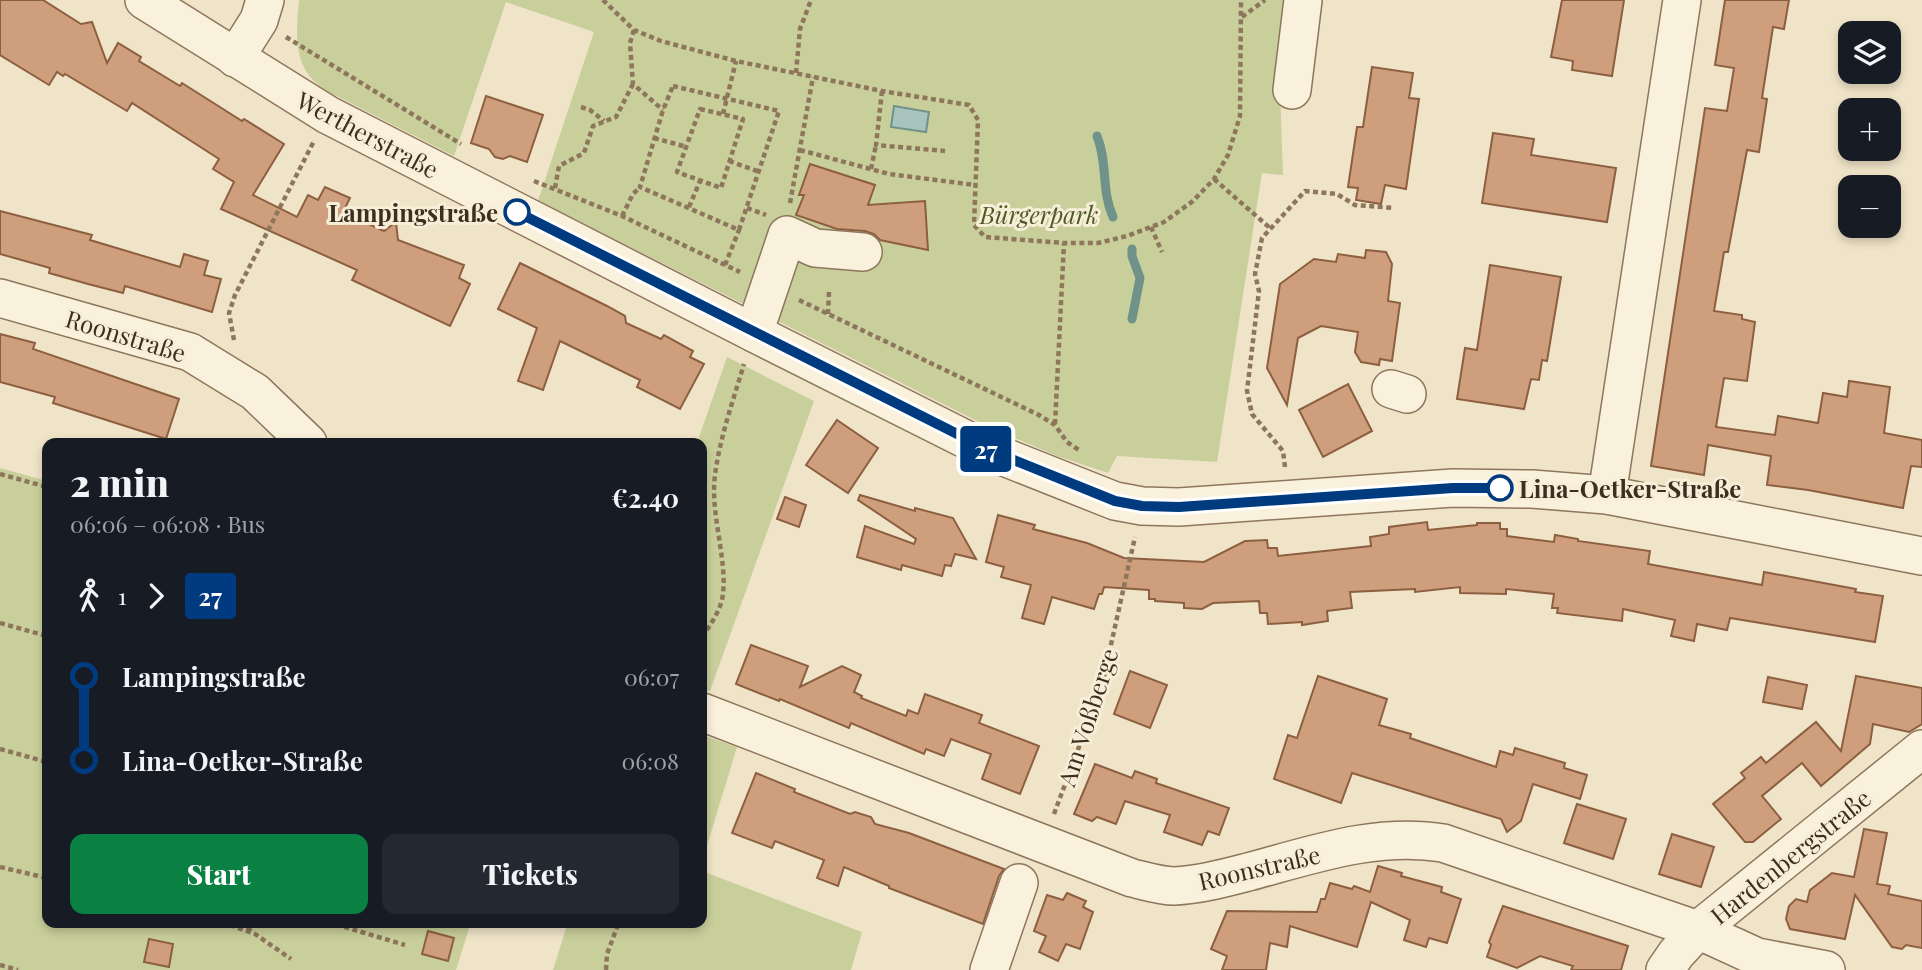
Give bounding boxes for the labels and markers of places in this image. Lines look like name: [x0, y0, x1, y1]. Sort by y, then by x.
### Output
place label: Lampingstraße: [329, 196, 498, 228]
marker: Lampingstraße: [504, 199, 530, 225]
place label: Lina-Oetker-Straße: [1519, 472, 1741, 504]
marker: Lina-Oetker-Straße: [1487, 475, 1513, 501]

